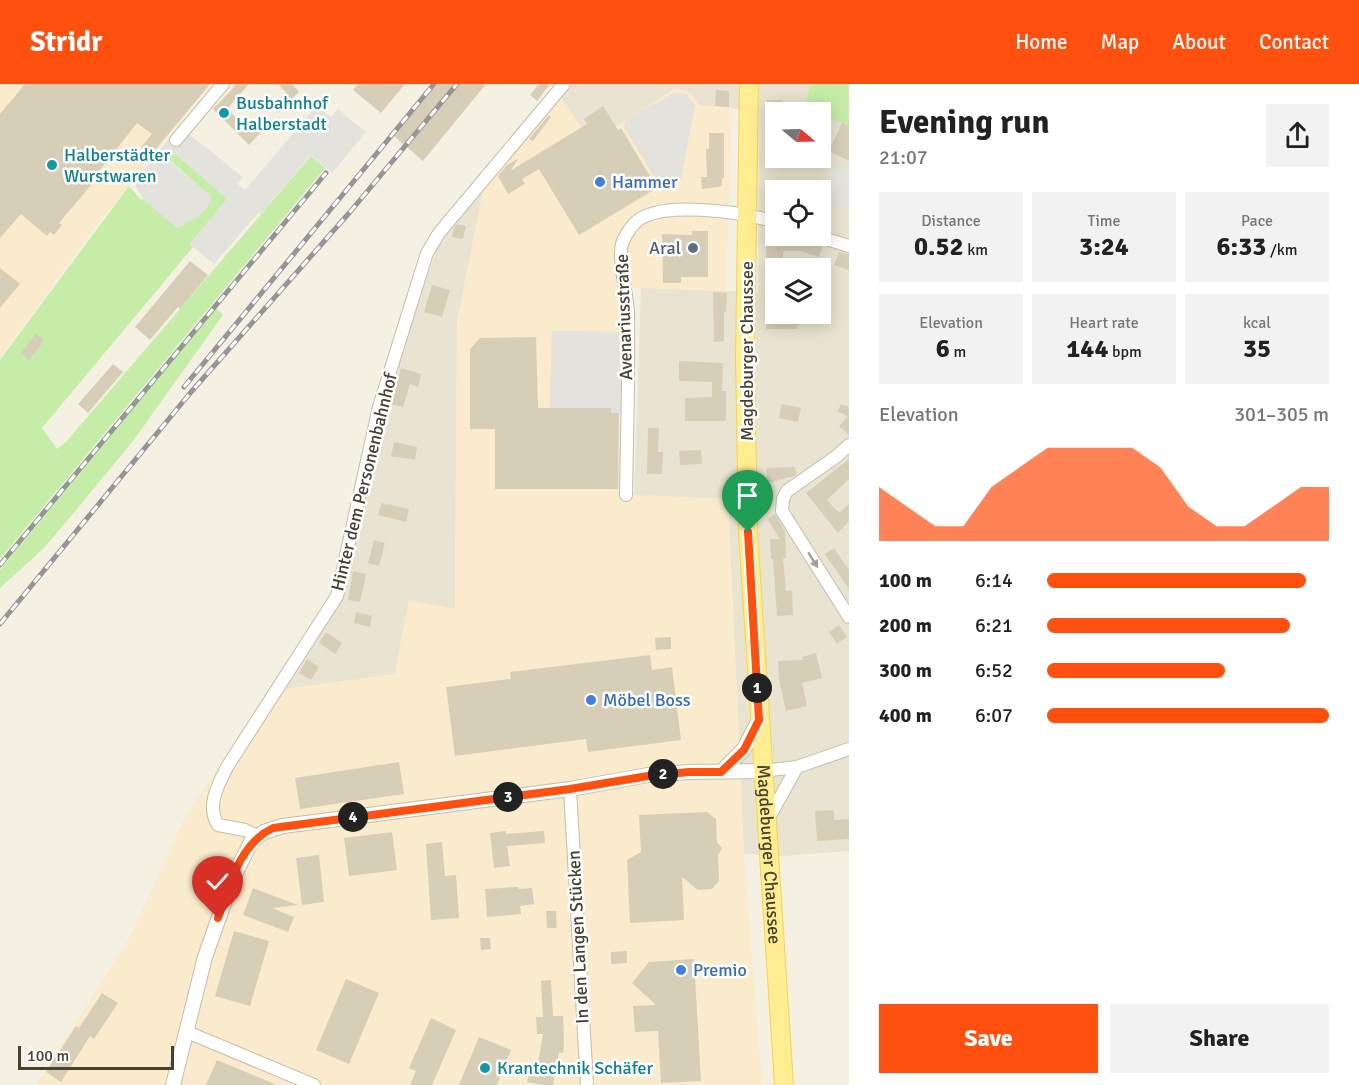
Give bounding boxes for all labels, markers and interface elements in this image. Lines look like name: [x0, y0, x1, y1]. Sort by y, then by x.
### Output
text: Stridr: [30, 25, 102, 59]
text: Home: [1015, 29, 1068, 55]
text: Map: [1101, 29, 1139, 55]
text: About: [1172, 29, 1226, 55]
text: Contact: [1259, 29, 1329, 55]
place label: Busbahnhof Halberstadt: [236, 92, 329, 135]
north arrow: [765, 102, 831, 168]
map controls: [765, 102, 831, 324]
text: Evening run: [879, 102, 1049, 143]
button: share: [1266, 104, 1329, 167]
marker: Busbahnhof Halberstadt: [217, 106, 231, 120]
place label: Halberstädter Wurstwaren: [64, 144, 171, 187]
text: 21:07: [879, 145, 928, 170]
marker: Halberstädter Wurstwaren: [45, 158, 59, 172]
place label: Hammer: [612, 171, 678, 193]
marker: Hammer: [593, 175, 607, 189]
button: locate: [765, 180, 831, 246]
text: Distance: [921, 211, 981, 231]
text: Time: [1088, 211, 1120, 231]
text: Pace: [1241, 211, 1273, 231]
text: 0.52: [914, 231, 964, 263]
text: 3:24: [1079, 231, 1129, 263]
text: 6:33: [1217, 231, 1266, 263]
place label: Aral: [649, 237, 681, 259]
text: km: [964, 240, 988, 260]
text: /km: [1266, 240, 1297, 260]
marker: Aral: [686, 241, 700, 255]
street label: Avenariusstraße: [611, 254, 637, 380]
button: layers: [765, 258, 831, 324]
street label: Magdeburger Chaussee: [736, 261, 758, 441]
text: Elevation: [919, 313, 983, 333]
text: Heart rate: [1069, 313, 1139, 333]
text: kcal: [1243, 313, 1271, 333]
text: 6: [936, 333, 950, 365]
text: 144: [1066, 333, 1108, 365]
text: 35: [1243, 333, 1271, 365]
text: m: [950, 342, 966, 362]
text: bpm: [1108, 342, 1142, 362]
street label: Hinter dem Personenbahnhof: [326, 370, 402, 593]
text: Elevation: [879, 402, 959, 427]
text: 301–305 m: [1234, 402, 1329, 427]
pin: [722, 470, 773, 532]
icon: arrive: [731, 479, 764, 512]
one-way arrow: [808, 552, 819, 568]
text: 100 m: [879, 568, 932, 593]
text: 6:14: [975, 568, 1013, 593]
text: 200 m: [879, 613, 932, 638]
text: 6:21: [975, 613, 1013, 638]
text: 300 m: [879, 658, 932, 683]
text: 6:52: [975, 658, 1013, 683]
pin: 1: [742, 673, 772, 703]
text: 1: [753, 678, 761, 698]
place label: Möbel Boss: [603, 689, 691, 711]
marker: Möbel Boss: [584, 693, 598, 707]
text: 400 m: [879, 703, 932, 728]
text: 6:07: [975, 703, 1013, 728]
pin: 2: [648, 759, 678, 789]
text: 2: [659, 764, 667, 784]
street label: Magdeburger Chaussee: [752, 764, 786, 945]
pin: 3: [493, 782, 523, 812]
text: 3: [504, 787, 512, 807]
pin: 4: [338, 802, 368, 832]
text: 4: [349, 807, 357, 827]
street label: In den Langen Stücken: [562, 850, 594, 1024]
pin: [192, 856, 243, 918]
icon: check: [201, 865, 234, 898]
place label: Premio: [693, 959, 747, 981]
marker: Premio: [674, 963, 688, 977]
button: Save: [879, 1004, 1098, 1073]
button: Share: [1110, 1004, 1329, 1073]
scale bar: [18, 1043, 174, 1070]
text: 100 m: [27, 1046, 69, 1066]
place label: Krantechnik Schäfer: [497, 1057, 654, 1079]
marker: Krantechnik Schäfer: [478, 1061, 492, 1075]

